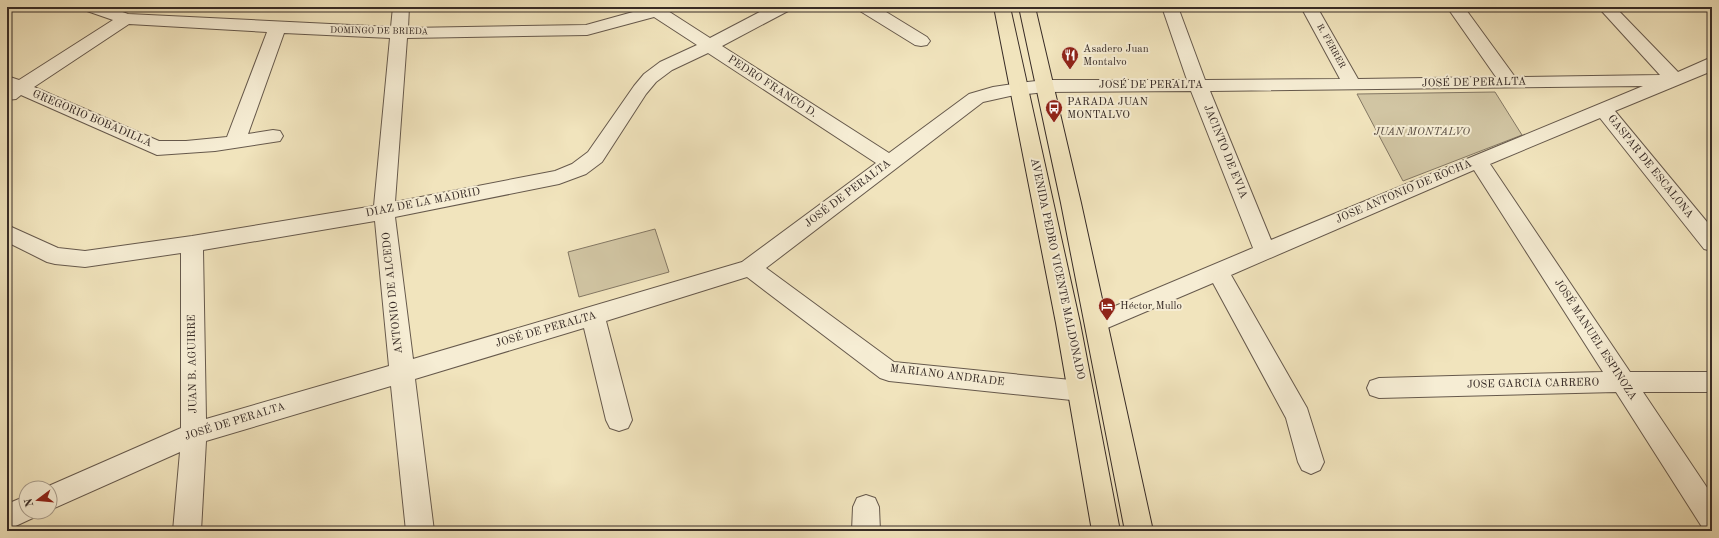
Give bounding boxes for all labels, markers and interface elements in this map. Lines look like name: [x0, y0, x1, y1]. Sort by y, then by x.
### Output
street label: R. FERRER: [1315, 22, 1347, 70]
street label: DOMINGO DE BRIEDA: [330, 26, 428, 36]
place label: Asadero Juan Montalvo: [1083, 44, 1149, 68]
restaurant icon: Asadero Juan Montalvo: [1060, 45, 1080, 70]
street label: PEDRO FRANCO D.: [725, 54, 819, 120]
street label: JOSÉ DE PERALTA: [1422, 75, 1527, 89]
street label: JOSÉ DE PERALTA: [1099, 78, 1204, 91]
street label: GREGORIO BOBADILLA: [31, 89, 154, 149]
place label: PARADA JUAN MONTALVO: [1067, 97, 1149, 121]
bus stop icon: PARADA JUAN MONTALVO: [1044, 98, 1064, 123]
street label: JACINTO DE EVIA: [1201, 104, 1249, 201]
street label: GASPAR DE ESCALONA: [1605, 113, 1695, 221]
park label: JUAN MONTALVO: [1374, 127, 1470, 138]
street label: JOSÉ DE PERALTA: [802, 156, 894, 230]
street label: AVENIDA PEDRO VICENTE MALDONADO: [1028, 157, 1086, 381]
street label: JOSE ANTONIO DE ROCHA: [1334, 158, 1474, 226]
street label: DIAZ DE LA MADRID: [365, 186, 482, 220]
street label: ANTONIO DE ALCEDO: [381, 231, 405, 354]
street label: JOSÉ MANUEL ESPINOZA: [1552, 276, 1640, 403]
hotel icon: Héctor Mullo: [1097, 296, 1117, 321]
place label: Héctor Mullo: [1120, 301, 1182, 312]
street label: JOSÉ DE PERALTA: [494, 308, 598, 350]
street label: JUAN B. AGUIRRE: [187, 314, 199, 414]
street label: MARIANO ANDRADE: [889, 364, 1005, 388]
street label: JOSE GARCIA CARRERO: [1467, 377, 1600, 391]
street label: JOSÉ DE PERALTA: [183, 399, 287, 443]
north arrow: [18, 480, 58, 520]
text: N: [23, 496, 36, 508]

